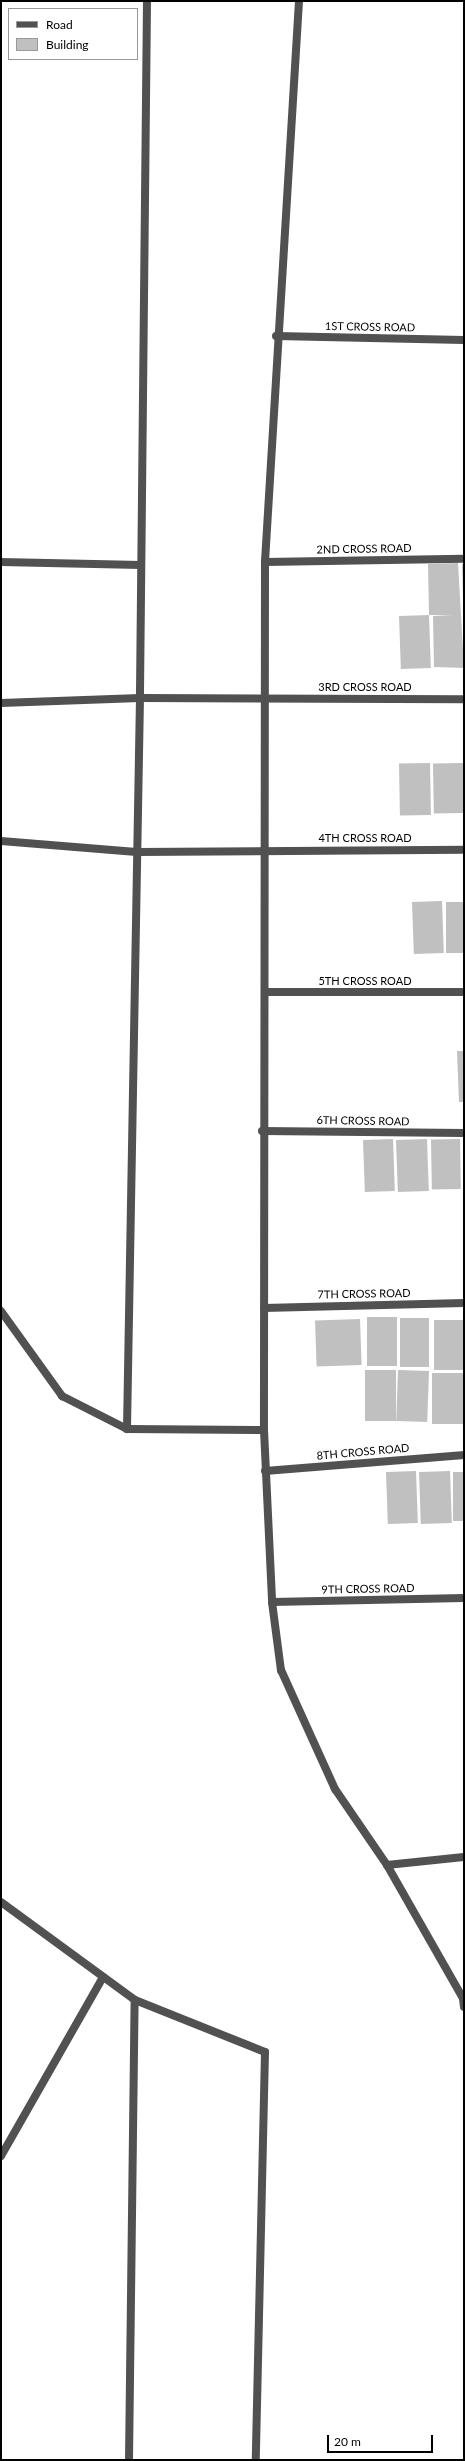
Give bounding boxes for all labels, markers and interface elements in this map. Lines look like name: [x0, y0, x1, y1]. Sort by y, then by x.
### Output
legend: [8, 8, 138, 60]
text: Road: [46, 17, 73, 32]
text: Building: [46, 37, 89, 52]
street label: 1ST CROSS ROAD: [325, 320, 415, 334]
street label: 2ND CROSS ROAD: [316, 542, 412, 556]
street label: 3RD CROSS ROAD: [318, 680, 412, 694]
street label: 4TH CROSS ROAD: [318, 831, 412, 845]
street label: 5TH CROSS ROAD: [318, 974, 412, 988]
street label: 6TH CROSS ROAD: [316, 1114, 410, 1128]
street label: 7TH CROSS ROAD: [317, 1287, 411, 1301]
street label: 8TH CROSS ROAD: [316, 1441, 410, 1463]
street label: 9TH CROSS ROAD: [321, 1582, 415, 1596]
scale bar: [329, 2427, 435, 2453]
text: 20 m: [334, 2434, 361, 2449]

